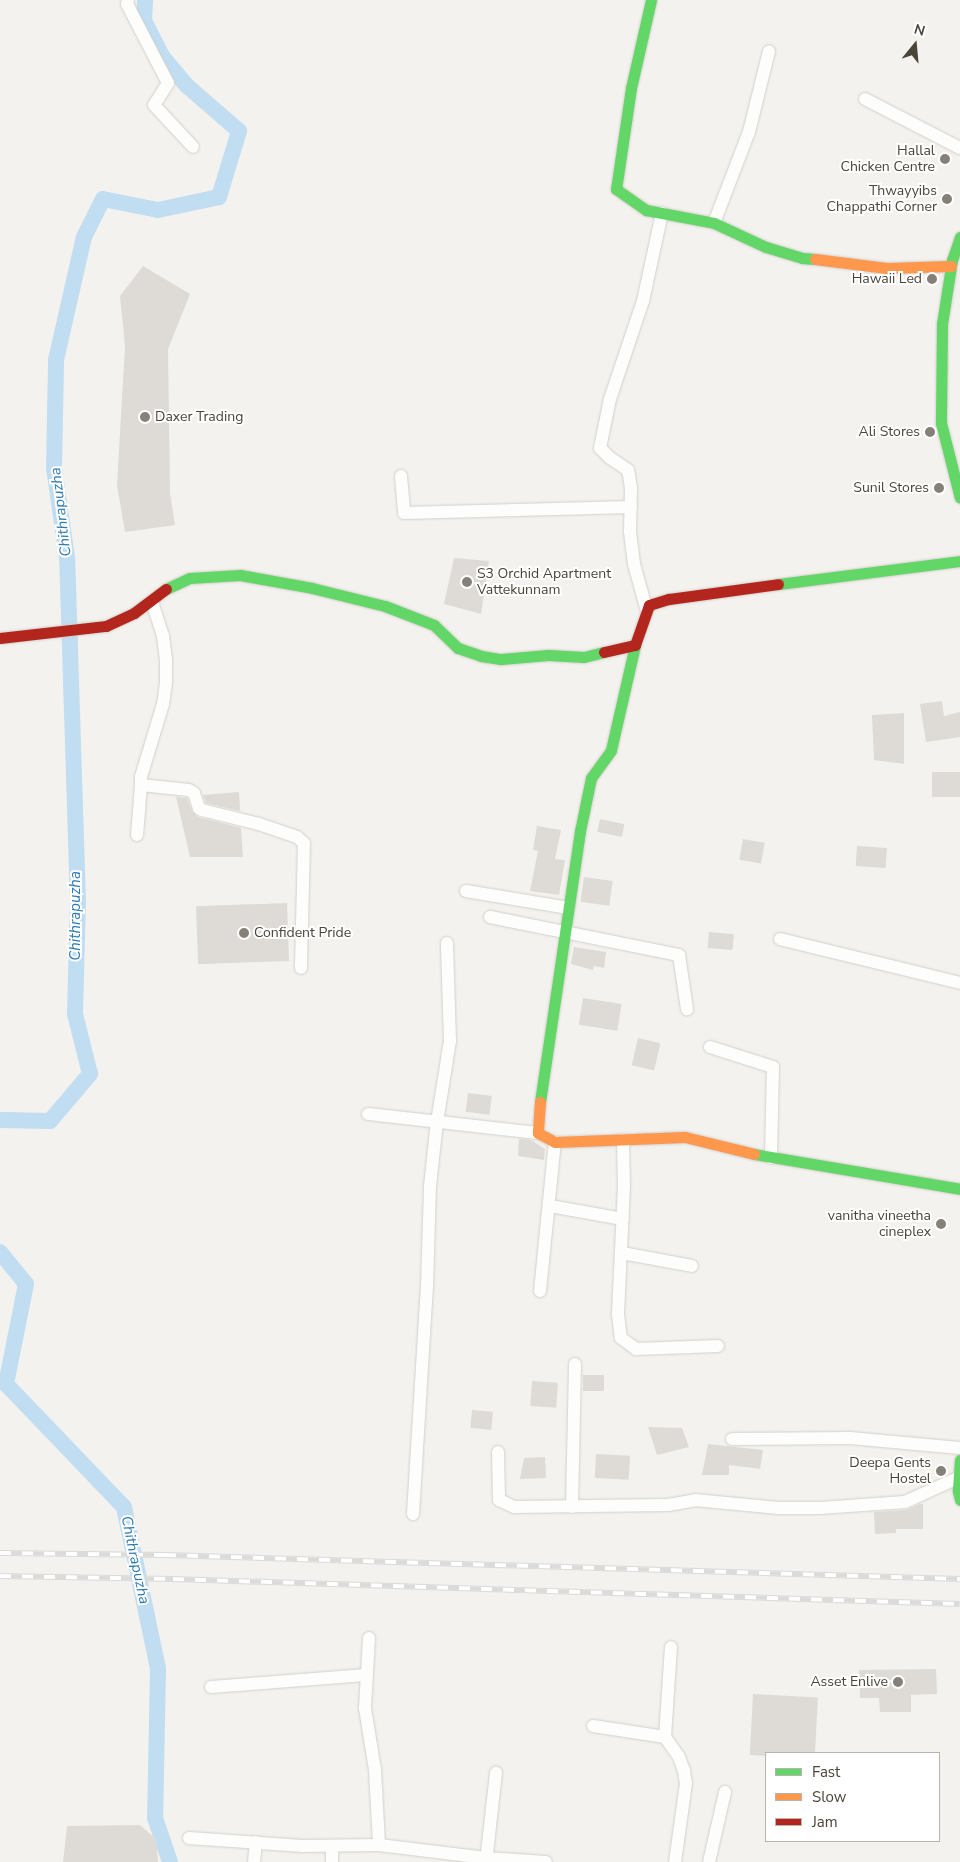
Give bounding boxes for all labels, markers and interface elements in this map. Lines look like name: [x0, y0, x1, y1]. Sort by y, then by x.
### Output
north arrow: [890, 20, 940, 70]
text: N: [912, 20, 927, 41]
place label: Hallal Chicken Centre: [840, 143, 935, 176]
marker: Hallal Chicken Centre: [939, 153, 951, 165]
place label: Thwayyibs Chappathi Corner: [827, 183, 937, 216]
marker: Thwayyibs Chappathi Corner: [941, 193, 953, 205]
place label: Hawaii Led: [852, 271, 922, 287]
marker: Hawaii Led: [926, 273, 938, 285]
place label: Daxer Trading: [155, 409, 243, 425]
marker: Daxer Trading: [139, 411, 151, 423]
place label: Ali Stores: [859, 424, 920, 440]
marker: Ali Stores: [924, 426, 936, 438]
water label: Chithrapuzha: [47, 466, 75, 558]
place label: Sunil Stores: [853, 480, 929, 496]
marker: Sunil Stores: [933, 482, 945, 494]
place label: S3 Orchid Apartment Vattekunnam: [477, 566, 611, 598]
marker: S3 Orchid Apartment Vattekunnam: [461, 576, 473, 588]
water label: Chithrapuzha: [67, 871, 85, 961]
place label: Confident Pride: [254, 925, 351, 941]
marker: Confident Pride: [238, 927, 250, 939]
place label: vanitha vineetha cineplex: [828, 1208, 931, 1240]
marker: vanitha vineetha cineplex: [935, 1218, 947, 1230]
place label: Deepa Gents Hostel: [849, 1455, 931, 1488]
marker: Deepa Gents Hostel: [935, 1465, 947, 1477]
water label: Chithrapuzha: [117, 1514, 153, 1606]
place label: Asset Enlive: [810, 1674, 888, 1690]
marker: Asset Enlive: [892, 1676, 904, 1688]
legend: [765, 1752, 940, 1842]
text: Fast: [812, 1762, 840, 1782]
text: Slow: [812, 1787, 846, 1807]
text: Jam: [812, 1812, 838, 1832]

